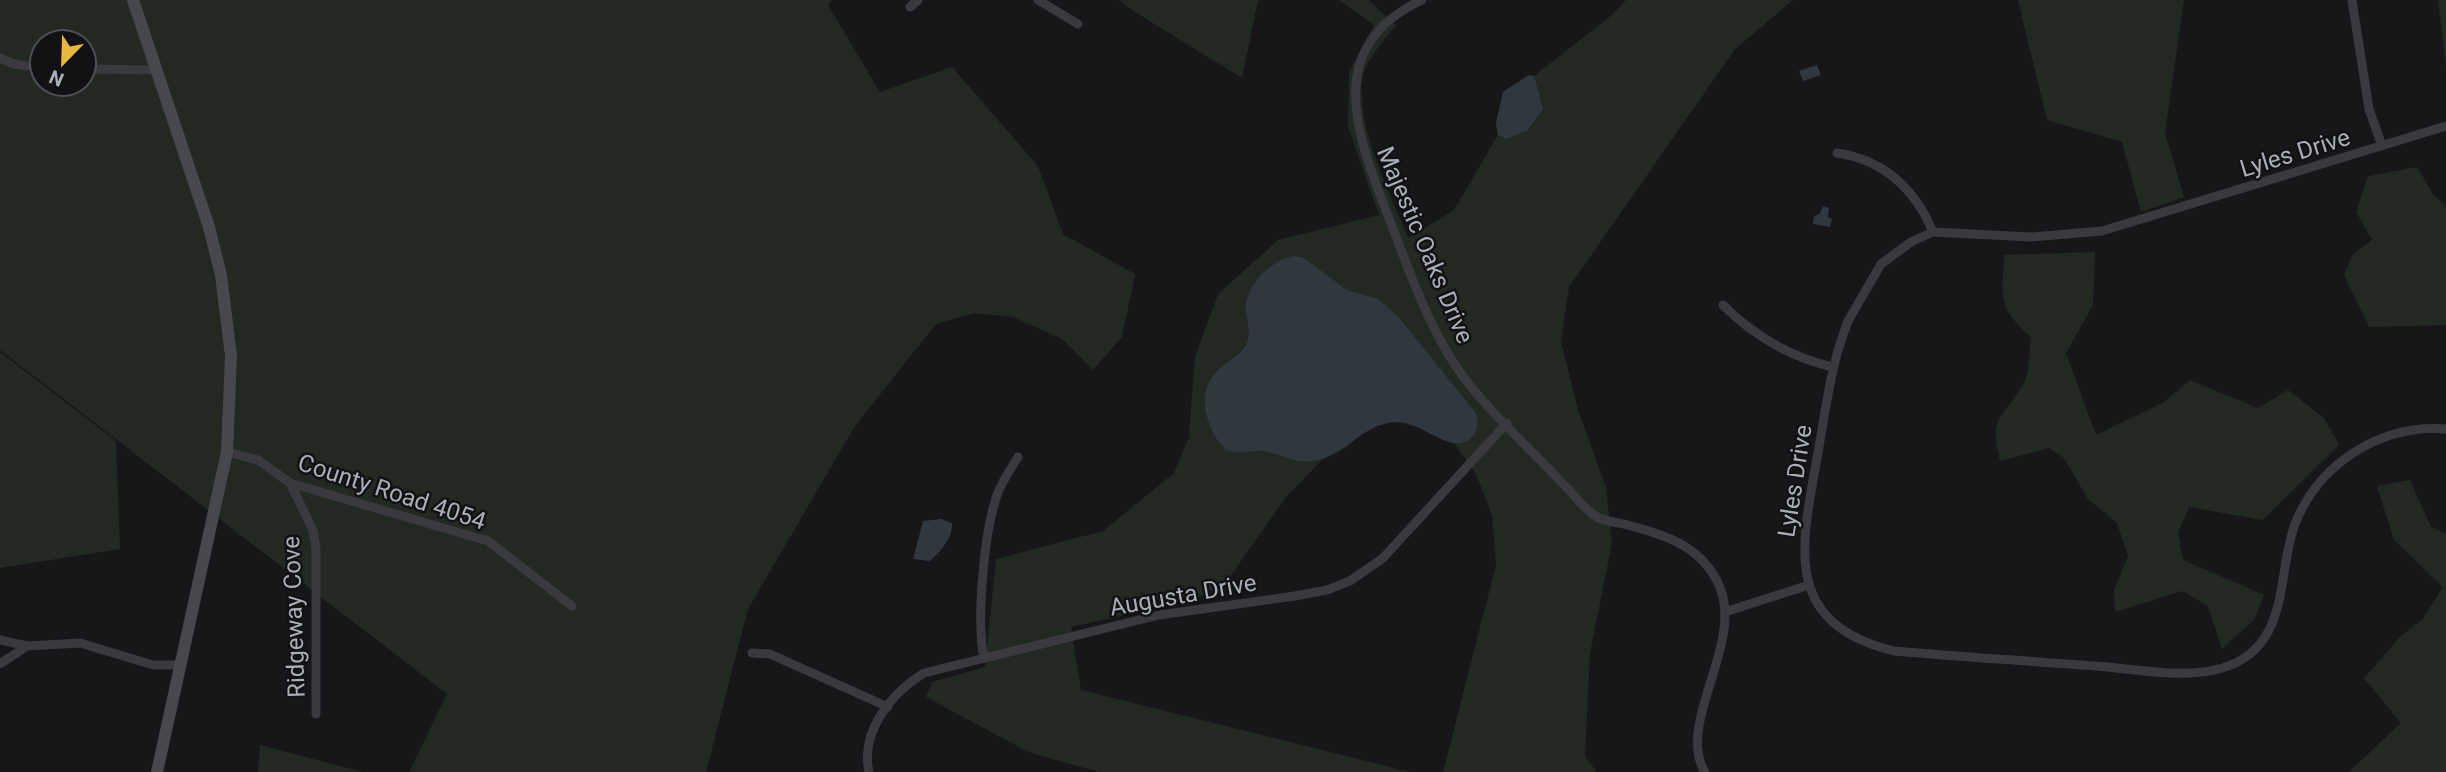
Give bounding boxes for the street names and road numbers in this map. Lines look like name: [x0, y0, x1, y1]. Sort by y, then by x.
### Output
street label: Lyles Drive: [2237, 123, 2353, 183]
street label: Majestic Oaks Drive: [1371, 142, 1479, 348]
street label: Lyles Drive: [1772, 423, 1818, 539]
street label: County Road 4054: [294, 448, 490, 536]
street label: Ridgeway Cove: [277, 536, 311, 698]
street label: Augusta Drive: [1107, 568, 1259, 622]

